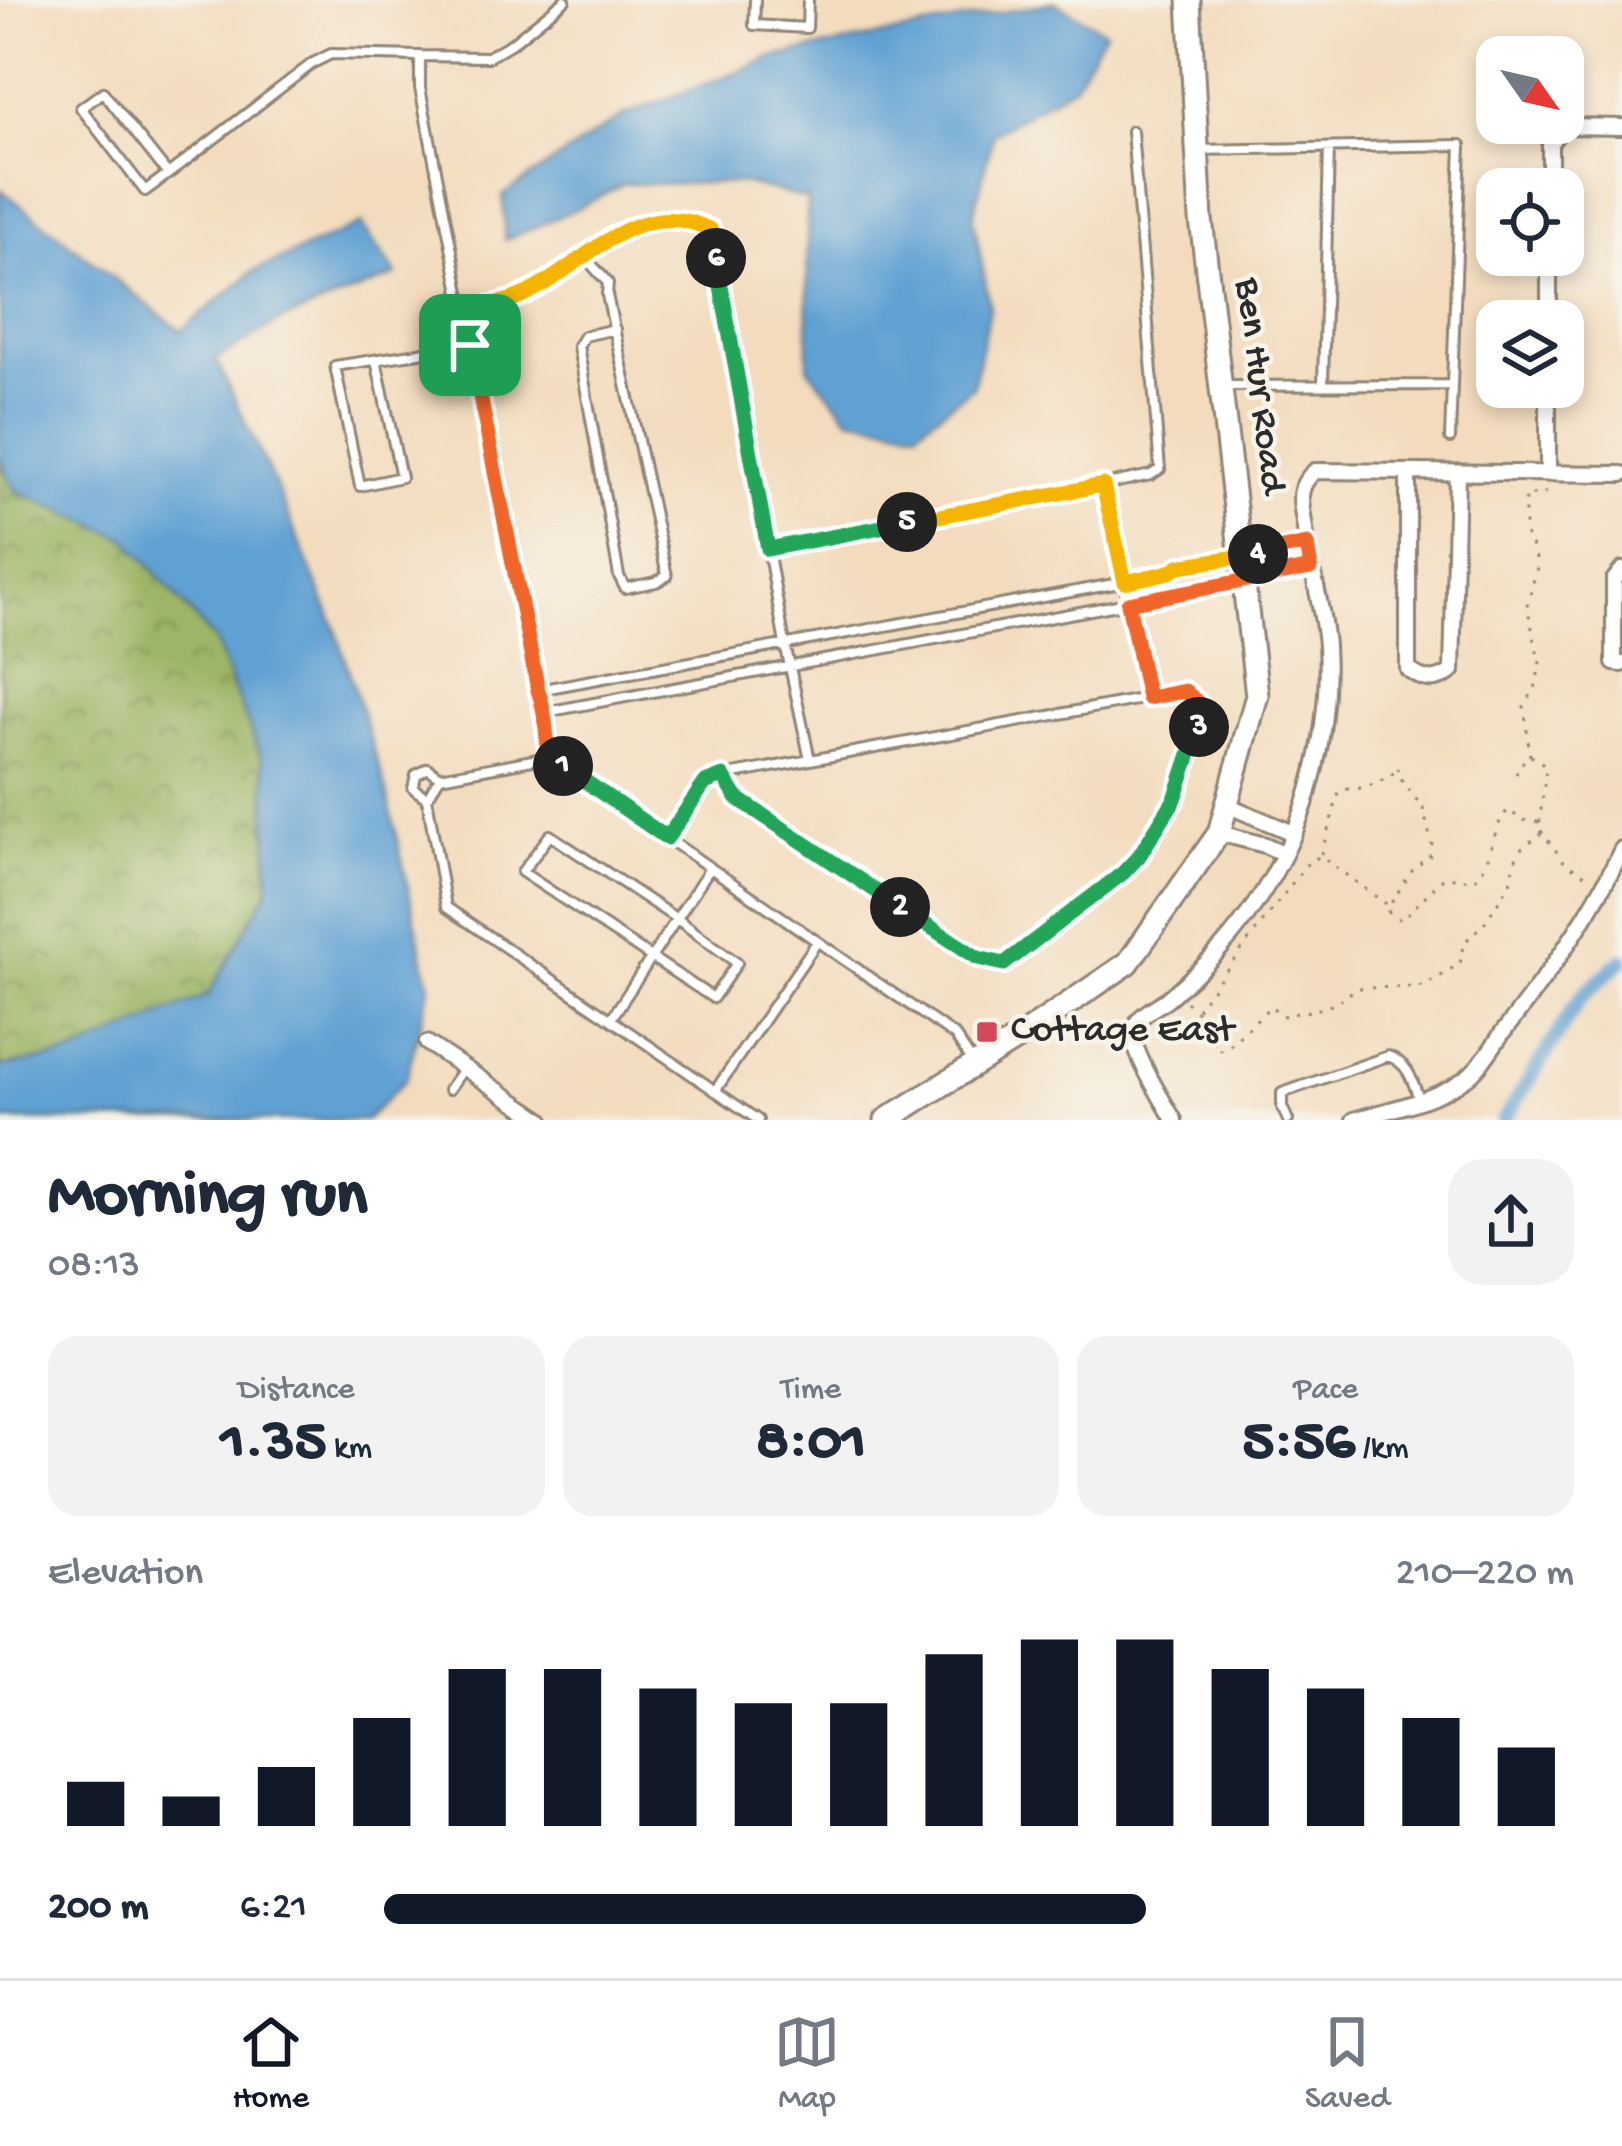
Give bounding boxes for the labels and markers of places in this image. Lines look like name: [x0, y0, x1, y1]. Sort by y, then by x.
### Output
pin: 6: [686, 228, 746, 288]
pin: [419, 294, 521, 396]
pin: 5: [877, 492, 937, 552]
pin: 4: [1228, 524, 1288, 584]
pin: 3: [1169, 697, 1229, 757]
pin: 1: [533, 736, 593, 796]
pin: 2: [870, 877, 930, 937]
place label: Cottage East: [1011, 1009, 1237, 1055]
marker: Cottage East: [974, 1019, 1000, 1045]

